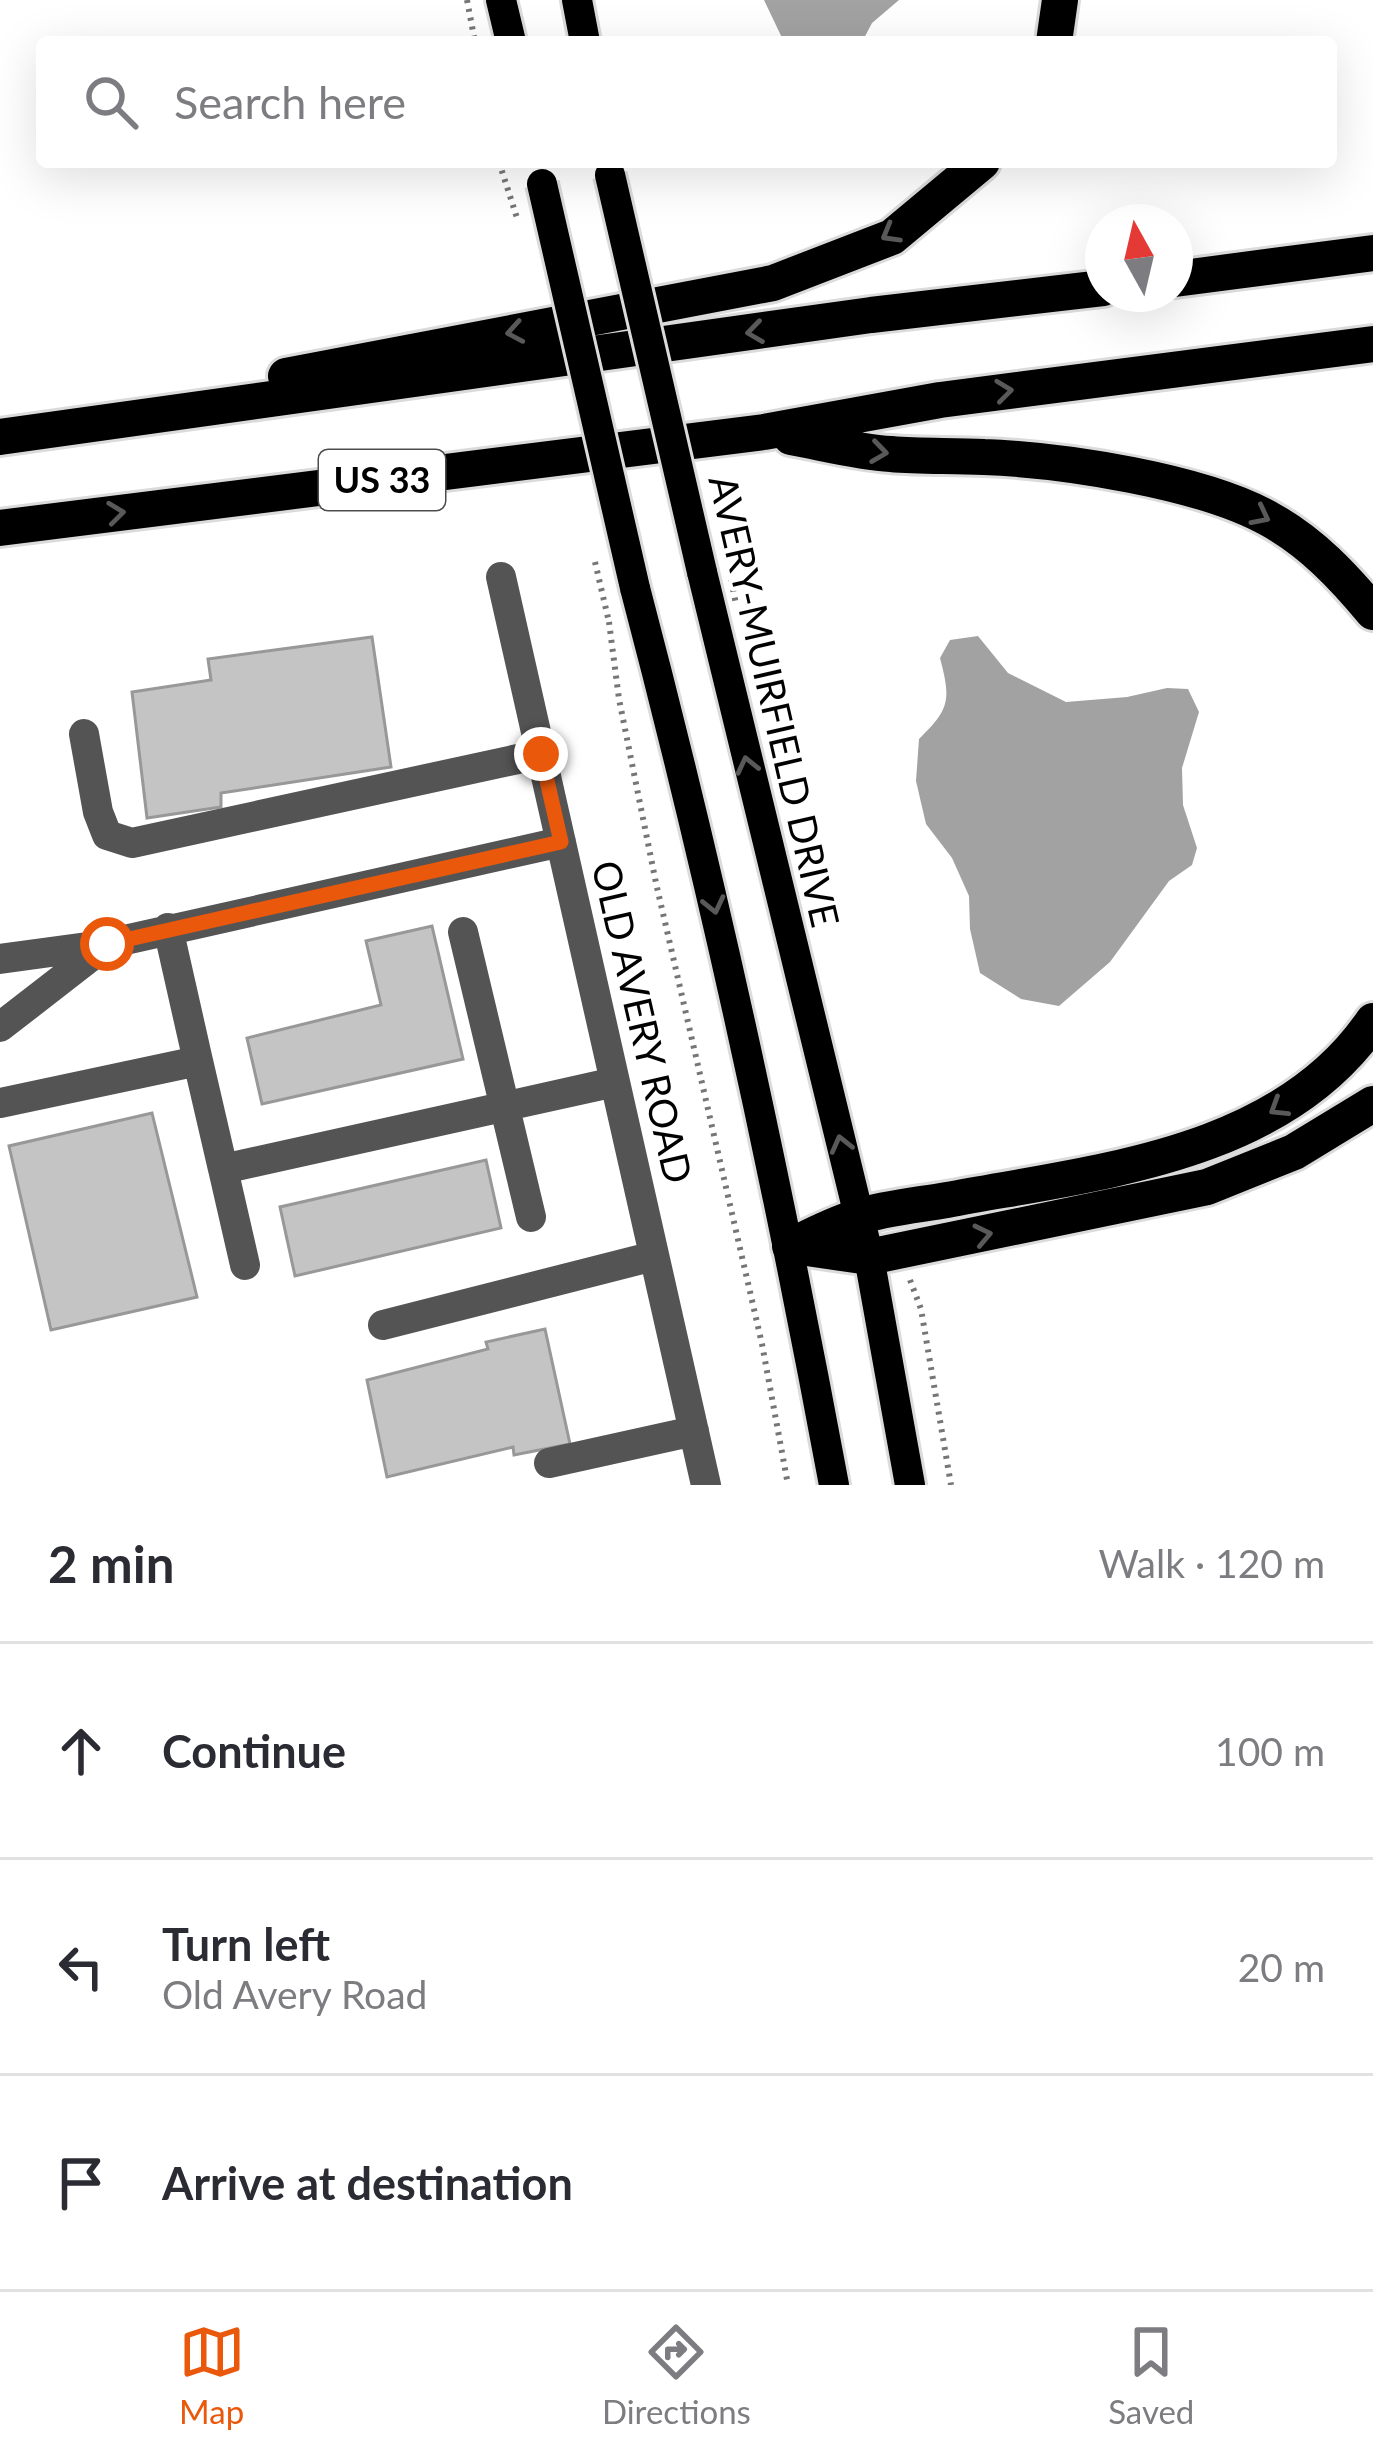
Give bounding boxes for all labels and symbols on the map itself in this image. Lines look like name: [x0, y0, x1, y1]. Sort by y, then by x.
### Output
north arrow: [1085, 204, 1193, 312]
one-way arrow: [881, 220, 903, 243]
one-way arrow: [745, 318, 765, 344]
one-way arrow: [505, 319, 525, 344]
one-way arrow: [994, 379, 1013, 405]
one-way arrow: [870, 438, 889, 464]
road number: US 33: [319, 450, 445, 510]
street label: AVERY-MUIRFIELD DRIVE: [701, 470, 849, 931]
one-way arrow: [106, 501, 126, 527]
one-way arrow: [1249, 502, 1270, 526]
route end: [514, 727, 568, 781]
one-way arrow: [736, 756, 761, 776]
street label: OLD AVERY ROAD: [583, 856, 702, 1188]
one-way arrow: [700, 894, 725, 914]
route start: [80, 917, 134, 971]
one-way arrow: [1269, 1094, 1291, 1116]
one-way arrow: [830, 1134, 855, 1154]
one-way arrow: [973, 1223, 993, 1248]

